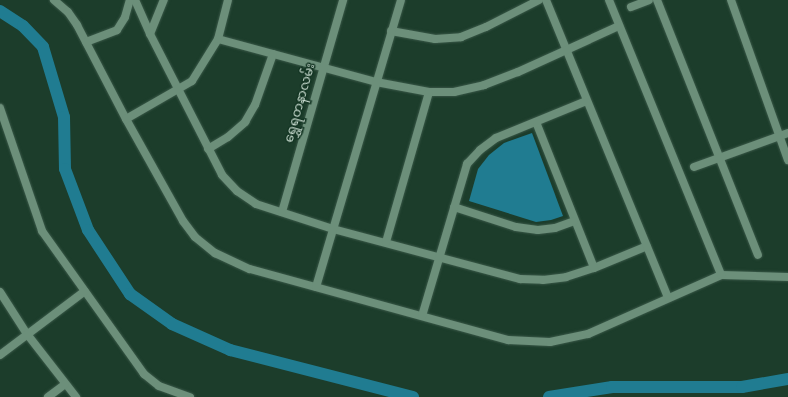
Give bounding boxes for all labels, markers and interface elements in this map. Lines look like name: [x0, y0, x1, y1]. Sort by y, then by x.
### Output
street label: ရွှေရတနာလမ်း: [281, 62, 319, 144]

